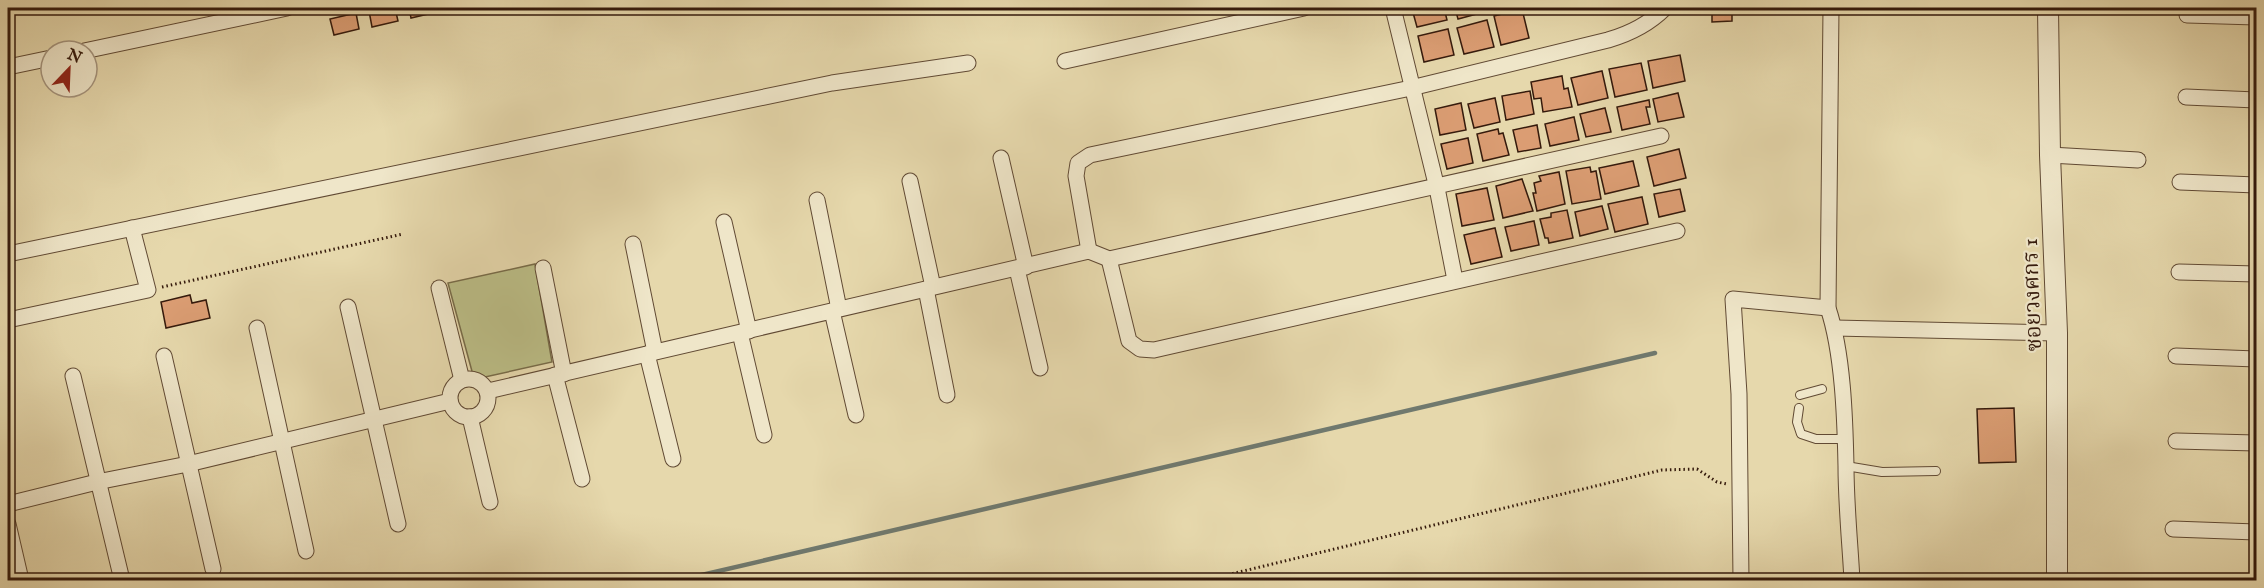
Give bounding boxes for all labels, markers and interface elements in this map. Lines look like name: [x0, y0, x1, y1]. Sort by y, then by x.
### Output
north arrow: [39, 39, 99, 99]
text: N: [63, 45, 85, 69]
street label: ซอยวงศกร 1: [2017, 238, 2049, 352]

